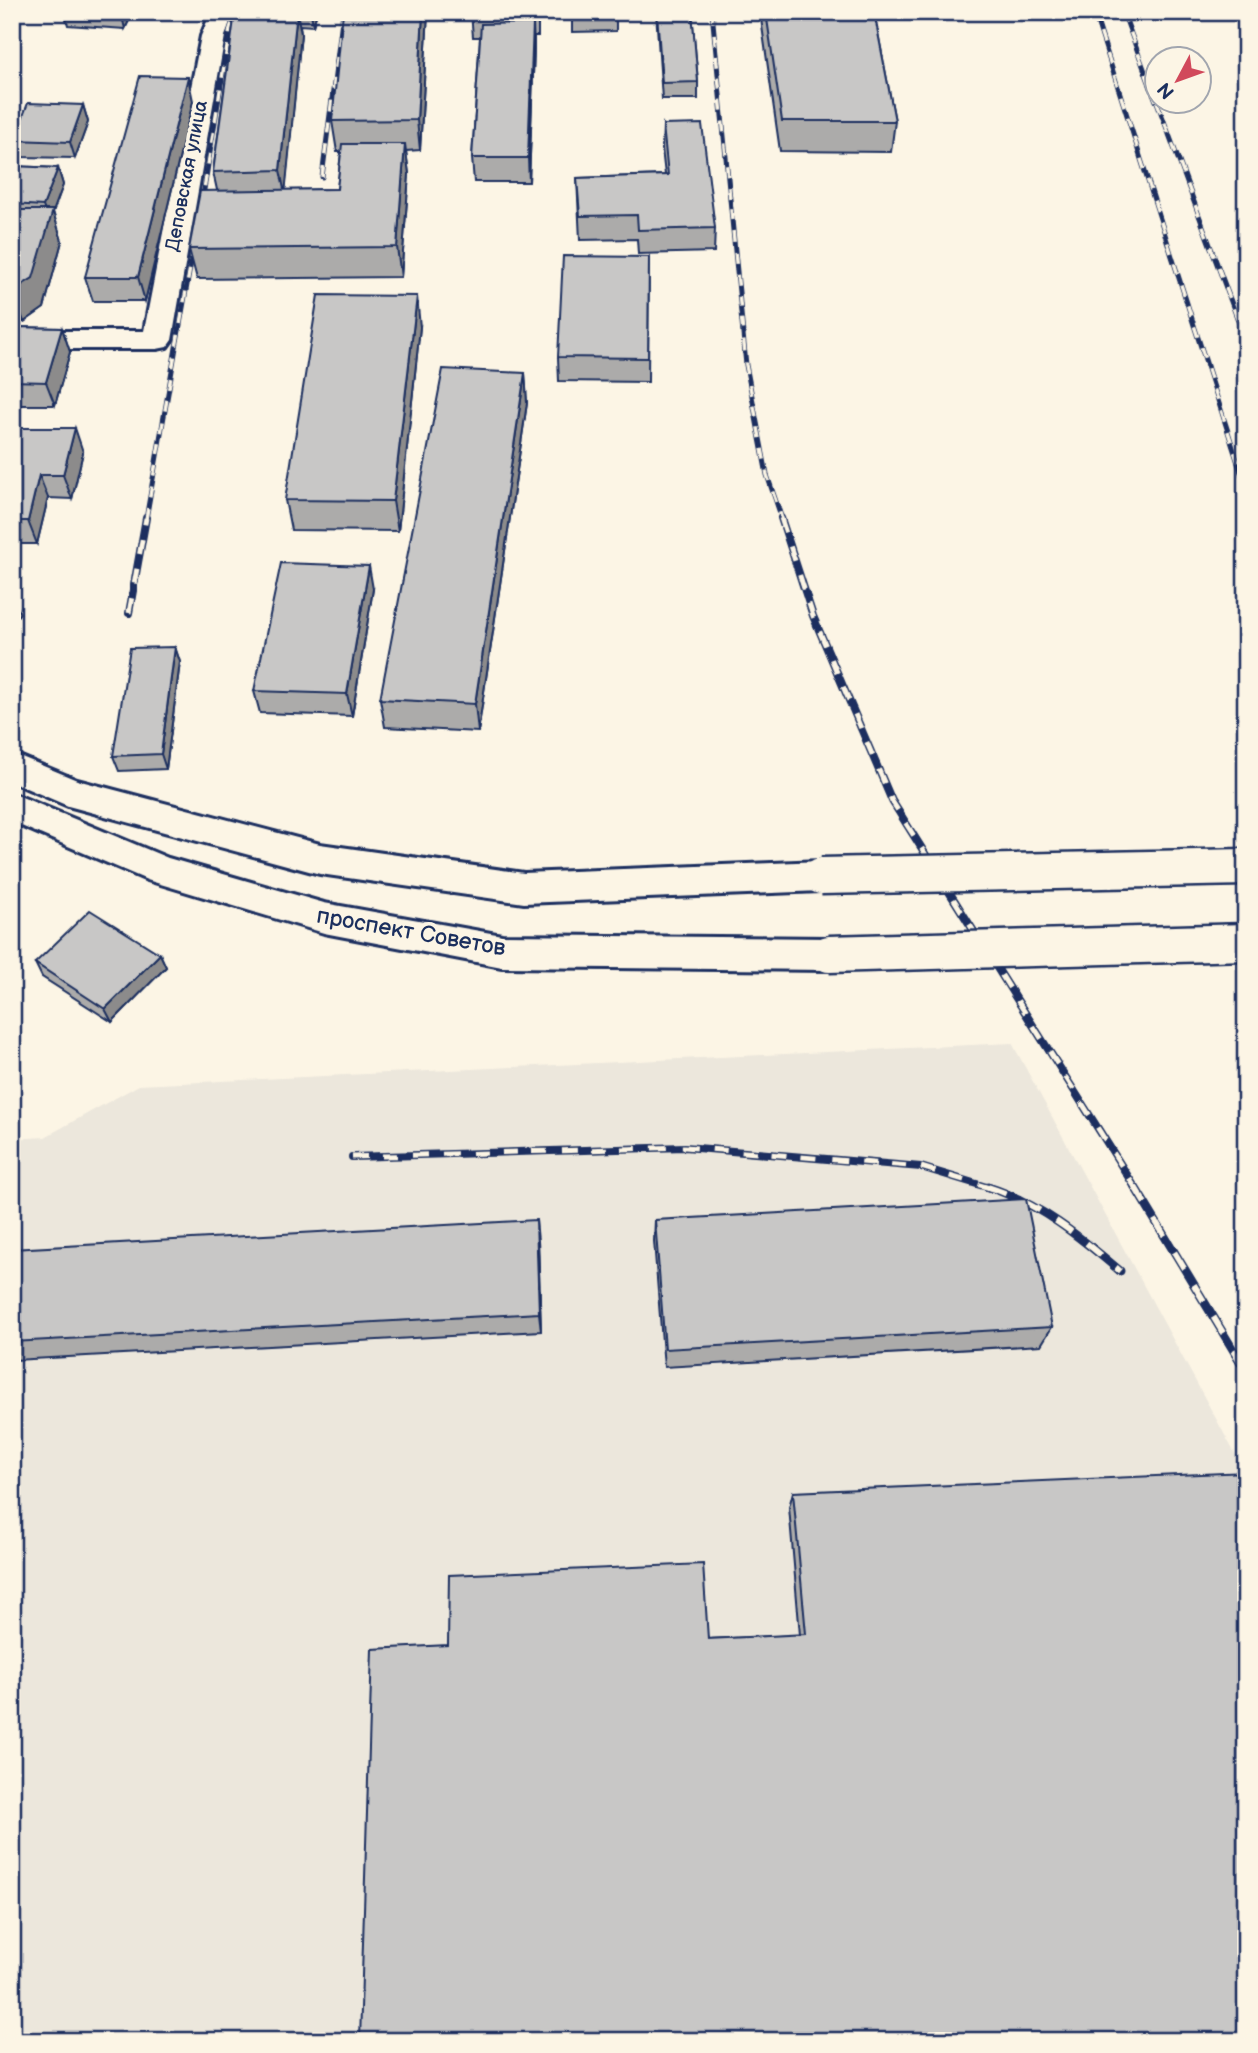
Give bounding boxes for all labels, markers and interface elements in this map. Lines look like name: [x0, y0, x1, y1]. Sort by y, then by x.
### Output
north arrow: [1142, 46, 1212, 116]
text: N: [1153, 77, 1180, 103]
street label: Деповская улица: [161, 98, 213, 254]
street label: проспект Советов: [314, 902, 508, 962]

